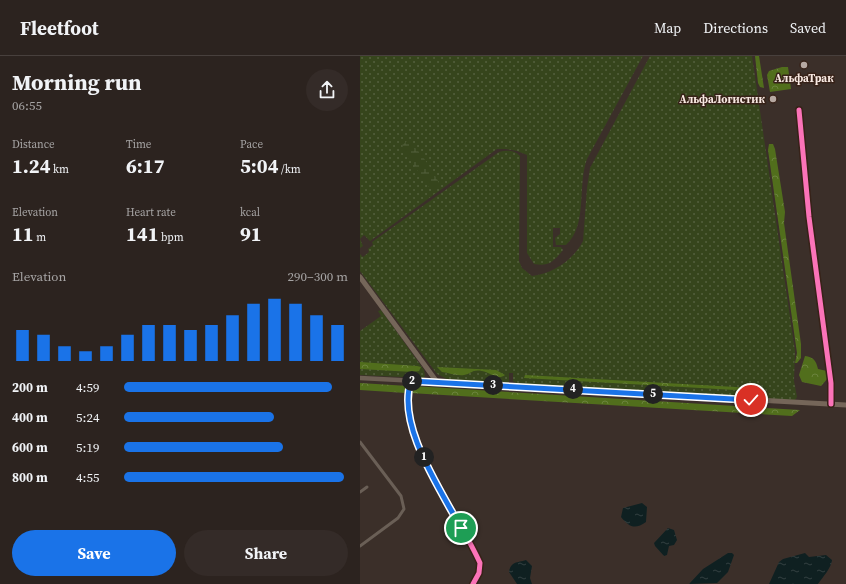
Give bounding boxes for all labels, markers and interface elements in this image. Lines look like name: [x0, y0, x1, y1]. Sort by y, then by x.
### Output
text: Fleetfoot: [20, 15, 99, 41]
text: Map: [654, 18, 681, 38]
text: Directions: [703, 18, 768, 38]
text: Saved: [790, 18, 826, 38]
marker: АльфаТрак: [799, 60, 809, 70]
text: Morning run: [12, 67, 142, 97]
button: share: [306, 69, 348, 111]
place label: АльфаТрак: [774, 71, 834, 86]
place label: АльфаЛогистик: [679, 92, 766, 107]
marker: АльфаЛогистик: [768, 94, 778, 104]
text: 06:55: [12, 97, 42, 114]
text: Distance: [12, 137, 55, 152]
text: Time: [126, 137, 151, 152]
text: Pace: [240, 137, 263, 152]
text: 1.24: [12, 152, 51, 180]
text: 6:17: [126, 152, 165, 180]
text: 5:04: [240, 152, 279, 180]
text: km: [51, 162, 69, 177]
text: /km: [279, 162, 301, 177]
text: Elevation: [12, 205, 58, 220]
text: Heart rate: [126, 205, 176, 220]
text: kcal: [240, 205, 260, 220]
text: 11: [12, 220, 34, 248]
text: 141: [126, 220, 159, 248]
text: 91: [240, 220, 262, 248]
text: m: [34, 230, 46, 245]
text: bpm: [159, 230, 184, 245]
text: Elevation: [12, 268, 66, 285]
text: 290–300 m: [288, 268, 348, 285]
pin: 2: [402, 371, 422, 391]
text: 2: [409, 373, 415, 388]
pin: 3: [483, 375, 503, 395]
text: 3: [490, 377, 496, 392]
text: 200 m: [12, 379, 48, 396]
text: 4:59: [76, 379, 99, 396]
pin: 4: [563, 379, 583, 399]
text: 4: [570, 381, 576, 396]
pin: [734, 383, 768, 417]
pin: 5: [643, 384, 663, 404]
text: 5: [650, 386, 656, 401]
icon: check: [740, 389, 762, 411]
text: 400 m: [12, 409, 48, 426]
text: 5:24: [76, 409, 99, 426]
text: 600 m: [12, 439, 48, 456]
text: 5:19: [76, 439, 99, 456]
pin: 1: [414, 447, 434, 467]
text: 1: [421, 449, 427, 464]
text: 800 m: [12, 469, 48, 486]
text: 4:55: [76, 469, 99, 486]
pin: [444, 511, 478, 545]
icon: arrive: [450, 517, 472, 539]
button: Save: [12, 530, 176, 576]
button: Share: [184, 530, 348, 576]

